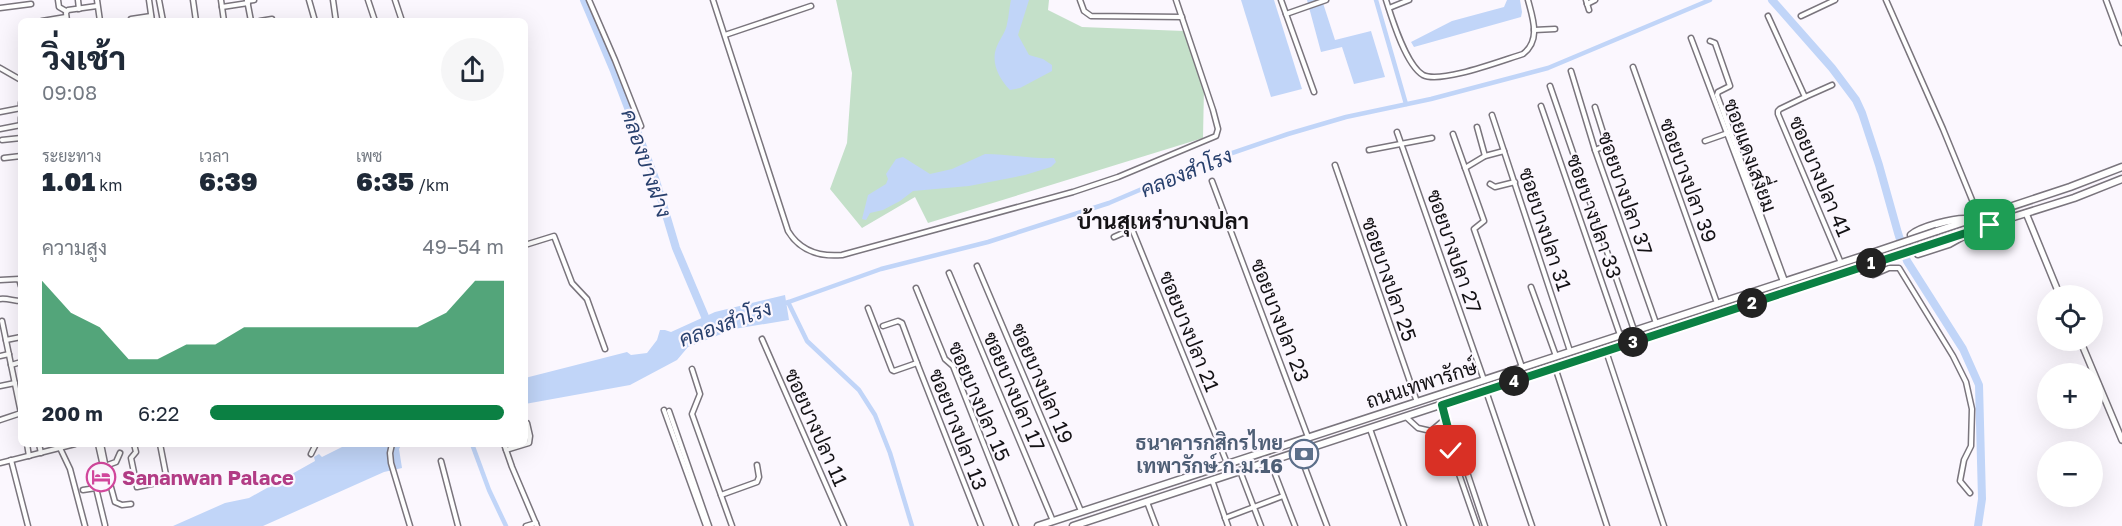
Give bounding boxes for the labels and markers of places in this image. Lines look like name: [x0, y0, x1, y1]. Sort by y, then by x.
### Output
pin: [1964, 199, 2015, 250]
pin: 1: [1856, 248, 1886, 278]
pin: 2: [1737, 288, 1767, 318]
pin: 3: [1618, 327, 1648, 357]
pin: 4: [1499, 366, 1529, 396]
pin: [1425, 425, 1476, 476]
place label: ธนาคารกสิกรไทย เทพารักษ์ ก.ม.16: [1135, 429, 1283, 477]
bank icon: ธนาคารกสิกรไทย เทพารักษ์ ก.ม.16: [1288, 438, 1320, 470]
hotel icon: Sananwan Palace: [85, 461, 117, 493]
place label: Sananwan Palace: [122, 465, 294, 489]

